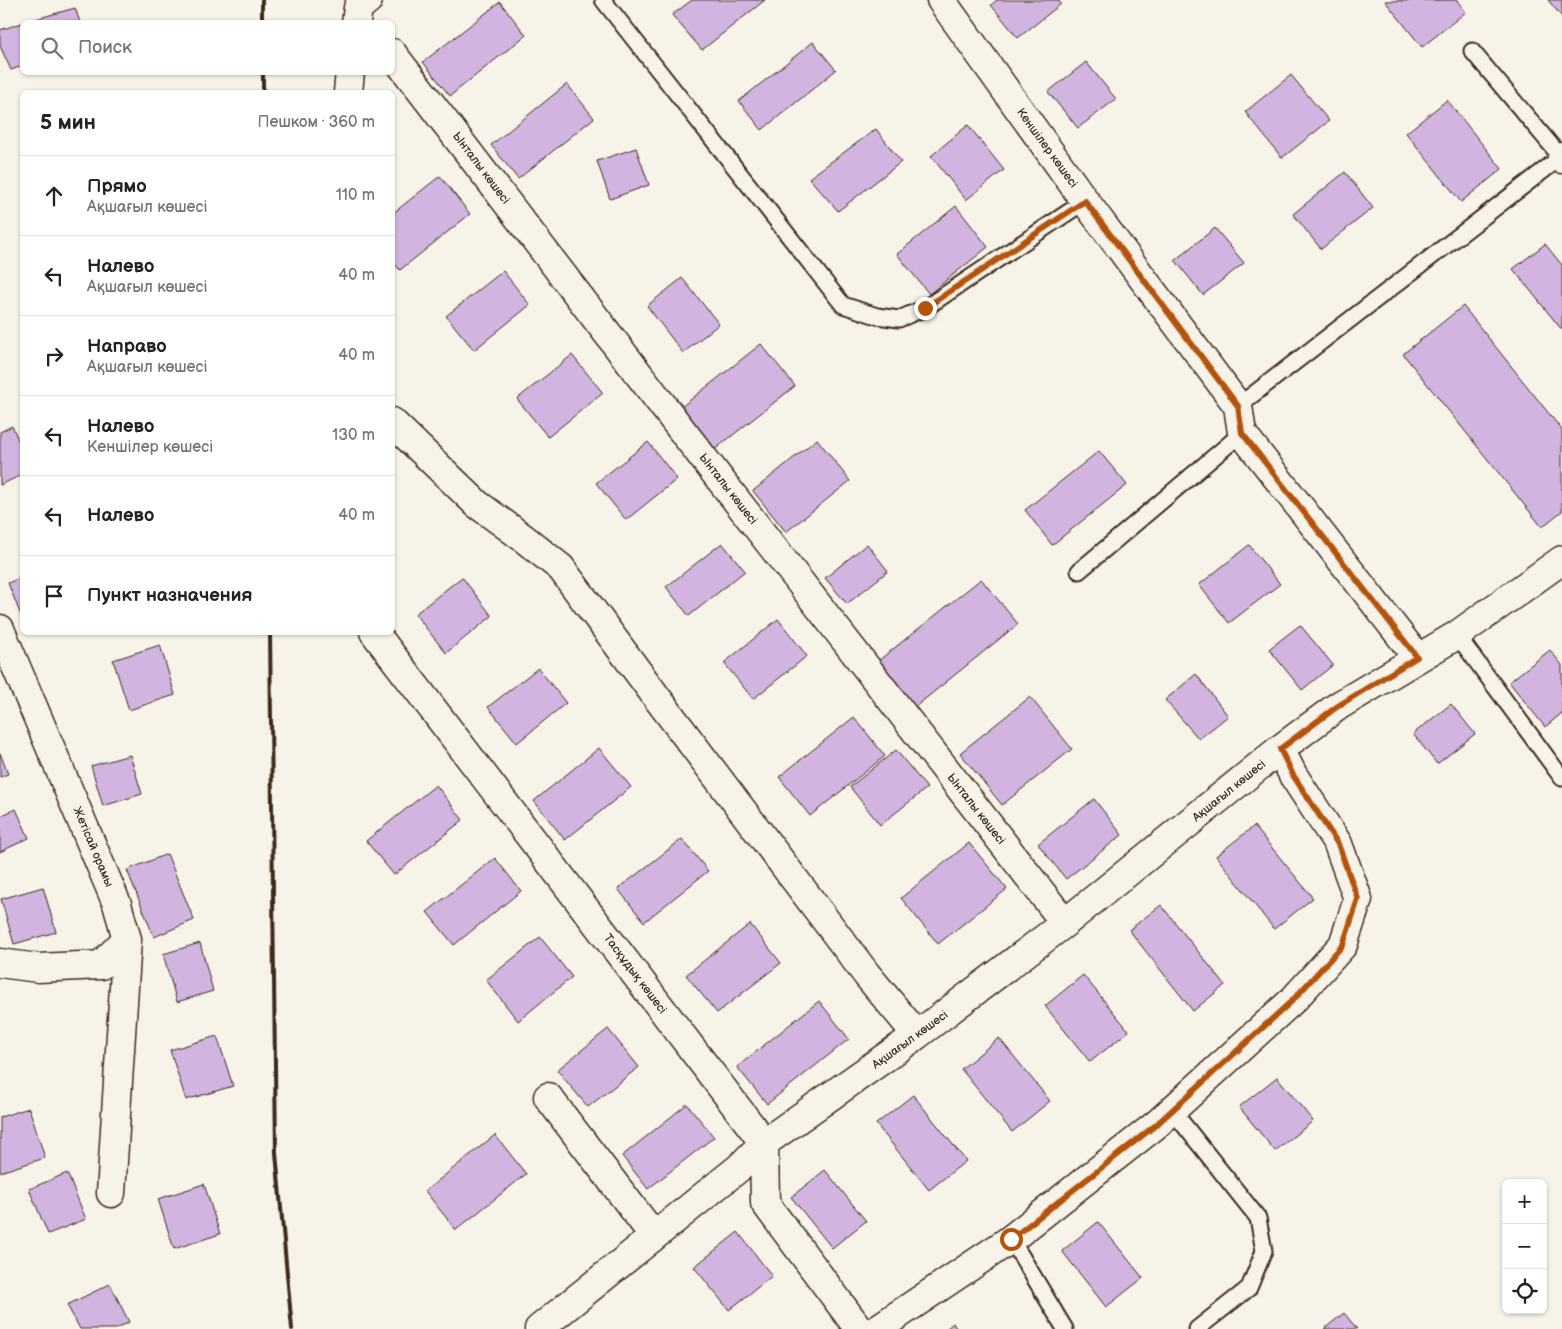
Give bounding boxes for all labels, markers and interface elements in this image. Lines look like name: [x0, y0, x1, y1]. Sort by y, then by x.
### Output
search box: [20, 20, 395, 75]
icon: search: [38, 34, 66, 62]
text: Поиск: [78, 36, 132, 59]
street label: Кеншілер көшесі: [1013, 105, 1081, 191]
text: 5 мин: [40, 110, 96, 135]
text: Пешком · 360 m: [258, 113, 375, 132]
street label: Ынталы көшесі: [449, 129, 513, 207]
text: Прямо: [87, 175, 147, 198]
icon: ahead: [40, 182, 68, 210]
text: 110 m: [336, 186, 375, 205]
text: Ақшағыл көшесі: [87, 198, 207, 217]
text: Налево: [87, 255, 154, 278]
icon: left: [40, 262, 68, 290]
text: 40 m: [338, 266, 375, 285]
text: Ақшағыл көшесі: [87, 278, 207, 297]
route end: [914, 297, 937, 320]
text: Направо: [87, 335, 167, 358]
icon: right: [40, 342, 68, 370]
text: 40 m: [338, 346, 375, 365]
text: Ақшағыл көшесі: [87, 358, 207, 377]
text: Налево: [87, 415, 154, 438]
icon: left: [40, 422, 68, 450]
text: 130 m: [332, 426, 375, 445]
text: Кеншілер көшесі: [87, 438, 213, 457]
street label: Ынталы көшесі: [696, 450, 761, 528]
icon: left: [40, 502, 68, 530]
text: Налево: [87, 504, 154, 527]
text: 40 m: [338, 506, 375, 525]
icon: arrive: [40, 582, 68, 610]
text: Пункт назначения: [87, 584, 252, 607]
street label: Ақшағыл көшесі: [1188, 757, 1269, 826]
street label: Ынталы көшесі: [944, 770, 1009, 848]
street label: Жетісай орамы: [69, 805, 117, 889]
street label: Тасқұдық көшесі: [600, 931, 670, 1017]
street label: Ақшағыл көшесі: [868, 1007, 951, 1073]
map controls: [1502, 1179, 1547, 1314]
button: +: [1502, 1179, 1547, 1224]
button: −: [1502, 1224, 1547, 1269]
route start: [1000, 1228, 1023, 1251]
button: locate: [1502, 1269, 1547, 1314]

